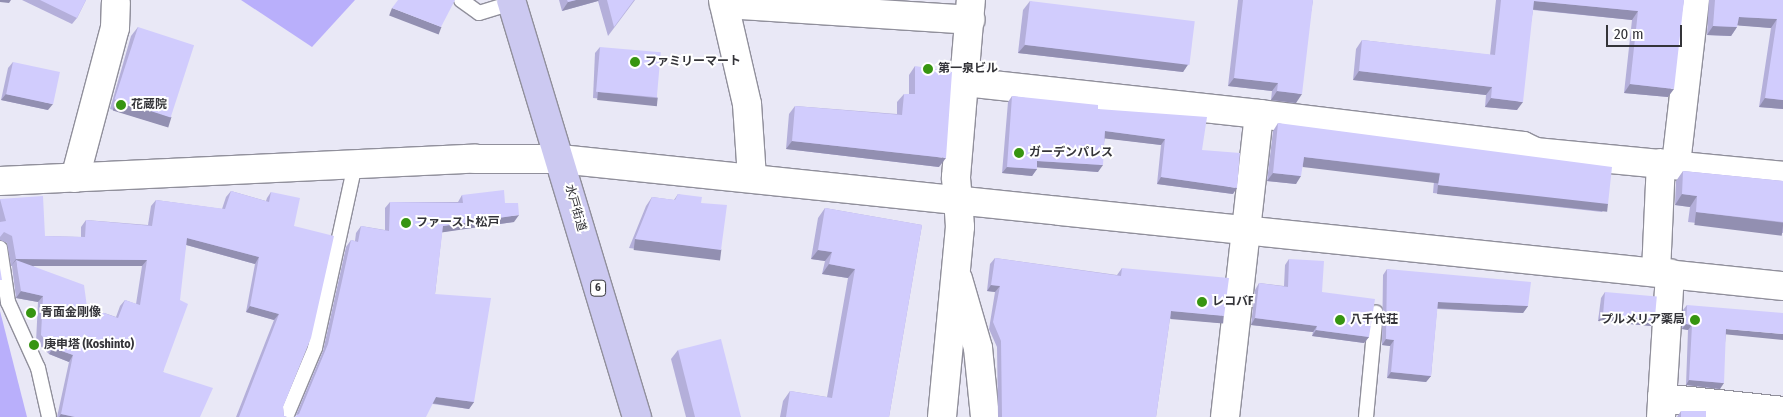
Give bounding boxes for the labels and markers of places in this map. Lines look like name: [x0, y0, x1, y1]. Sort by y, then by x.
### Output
place label: ファミリーマート: [645, 55, 741, 69]
marker: ファミリーマート: [629, 56, 641, 68]
place label: 第一泉ビル: [938, 62, 998, 76]
marker: 第一泉ビル: [922, 63, 934, 75]
place label: 花蔵院: [131, 98, 167, 112]
marker: 花蔵院: [115, 99, 127, 111]
place label: ガーデンパレス: [1029, 146, 1113, 160]
marker: ガーデンパレス: [1013, 147, 1025, 159]
place label: ファースト松戸: [416, 216, 500, 230]
marker: ファースト松戸: [400, 217, 412, 229]
place label: レコバF: [1212, 295, 1253, 309]
marker: レコバF: [1196, 296, 1208, 308]
place label: 青面金剛像: [41, 306, 101, 320]
marker: 青面金剛像: [25, 307, 37, 319]
place label: 八千代荘: [1350, 313, 1398, 327]
place label: プルメリア薬局: [1601, 313, 1685, 327]
marker: 八千代荘: [1334, 314, 1346, 326]
marker: プルメリア薬局: [1689, 314, 1701, 326]
place label: 庚申塔 (Koshinto): [44, 338, 134, 352]
marker: 庚申塔 (Koshinto): [28, 339, 40, 351]

